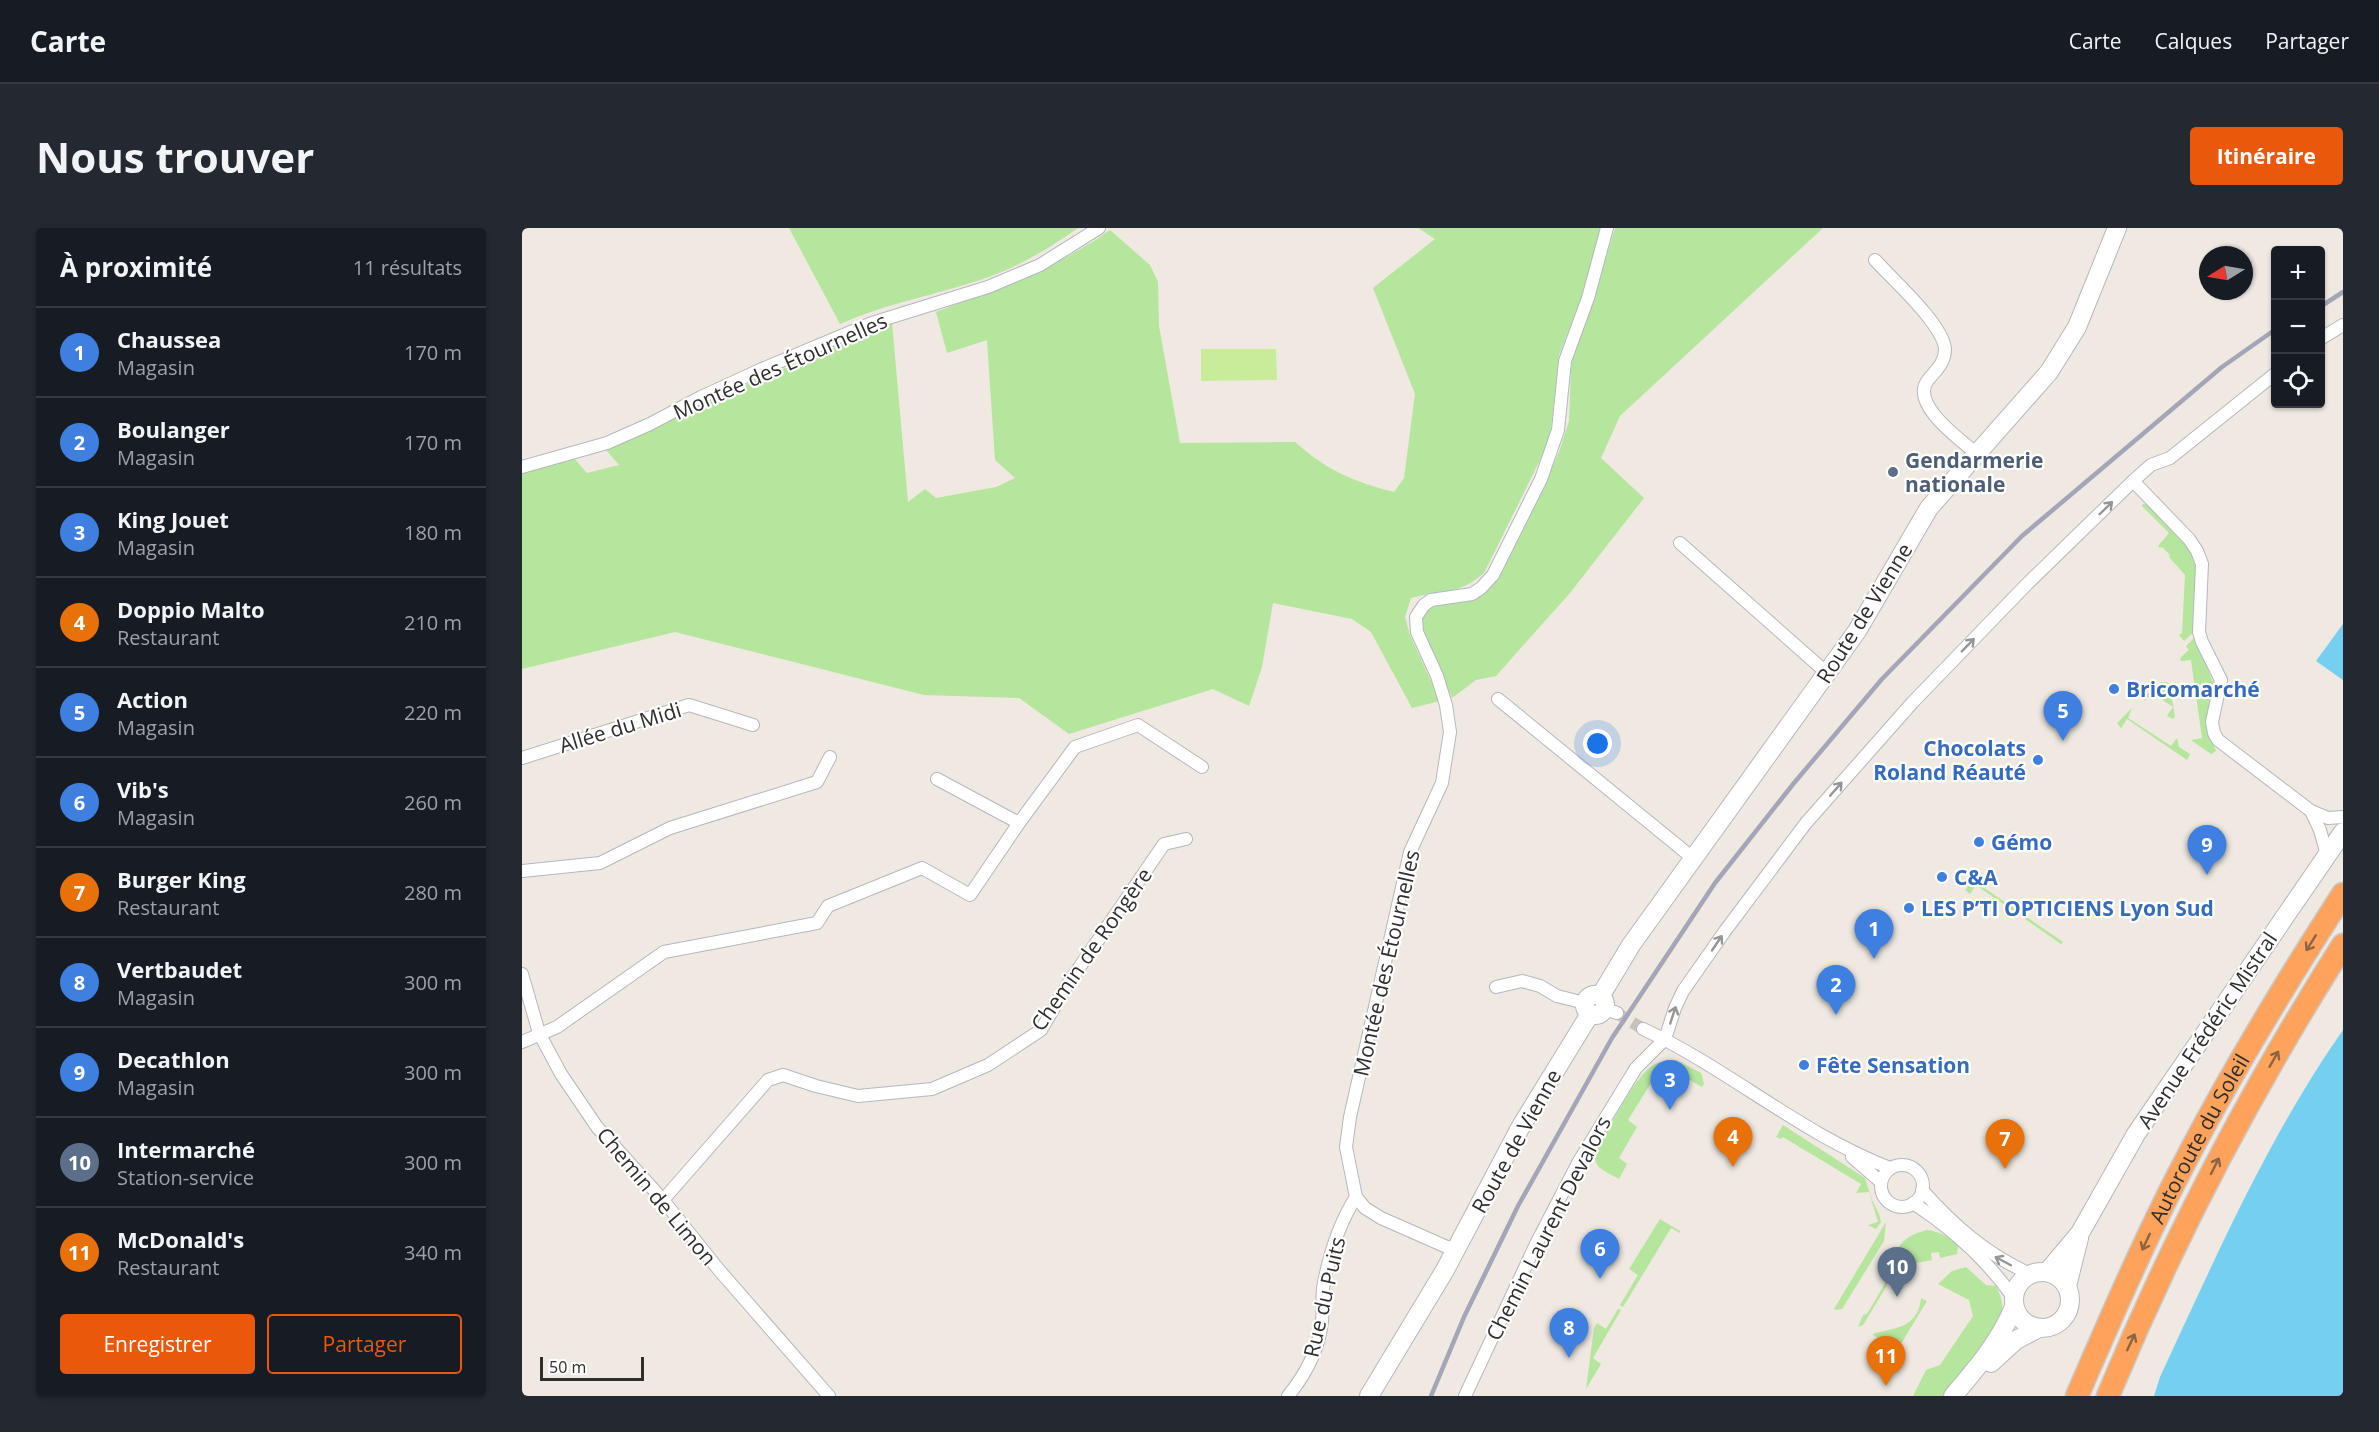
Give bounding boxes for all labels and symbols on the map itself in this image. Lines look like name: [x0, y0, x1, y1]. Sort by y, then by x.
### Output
north arrow: [2199, 246, 2253, 300]
street label: Montée des Étournelles: [669, 306, 891, 426]
place label: Gendarmerie nationale: [1905, 446, 2043, 498]
marker: Gendarmerie nationale: [1886, 465, 1900, 479]
one-way arrow: [2098, 500, 2113, 515]
street label: Route de Vienne: [1810, 538, 1918, 688]
one-way arrow: [1960, 638, 1974, 653]
place label: Bricomarché: [2126, 675, 2260, 703]
marker: Bricomarché: [2107, 682, 2121, 696]
pin: 5: [2044, 692, 2082, 741]
street label: Allée du Midi: [555, 695, 685, 759]
your location: [1583, 729, 1612, 758]
place label: Chocolats Roland Réauté: [1873, 734, 2026, 786]
marker: Chocolats Roland Réauté: [2031, 753, 2045, 767]
one-way arrow: [1829, 782, 1843, 797]
pin: 9: [2188, 826, 2226, 875]
place label: Gémo: [1991, 828, 2052, 856]
marker: Gémo: [1972, 835, 1986, 849]
street label: Montée des Étournelles: [1346, 847, 1426, 1079]
street label: Chemin de Rongère: [1024, 862, 1158, 1036]
place label: C&A: [1954, 863, 1998, 891]
marker: C&A: [1935, 870, 1949, 884]
place label: LES P’TI OPTICIENS Lyon Sud: [1921, 894, 2214, 922]
marker: LES P’TI OPTICIENS Lyon Sud: [1902, 901, 1916, 915]
pin: 1: [1854, 910, 1894, 959]
street label: Avenue Frédéric Mistral: [2131, 926, 2283, 1134]
one-way arrow: [1710, 934, 1723, 951]
one-way arrow: [2305, 934, 2317, 951]
pin: 2: [1816, 966, 1856, 1015]
one-way arrow: [1668, 1006, 1679, 1025]
street label: Autoroute du Soleil: [2142, 1049, 2256, 1228]
place label: Fête Sensation: [1816, 1051, 1970, 1079]
one-way arrow: [2269, 1051, 2281, 1068]
marker: Fête Sensation: [1797, 1058, 1811, 1072]
pin: 3: [1650, 1060, 1690, 1110]
street label: Route de Vienne: [1465, 1064, 1567, 1218]
street label: Chemin Laurent Devalors: [1479, 1111, 1617, 1345]
pin: 4: [1714, 1118, 1752, 1167]
pin: 7: [1986, 1120, 2024, 1169]
street label: Chemin de Limon: [591, 1121, 723, 1271]
one-way arrow: [2210, 1158, 2221, 1176]
pin: 6: [1580, 1230, 1620, 1279]
one-way arrow: [2140, 1232, 2151, 1250]
street label: Rue du Puits: [1297, 1234, 1351, 1360]
pin: 10: [1878, 1248, 1916, 1297]
one-way arrow: [1995, 1255, 2013, 1266]
pin: 8: [1550, 1308, 1588, 1358]
one-way arrow: [2126, 1334, 2138, 1352]
pin: 11: [1866, 1336, 1906, 1386]
scale bar: [540, 1354, 644, 1382]

